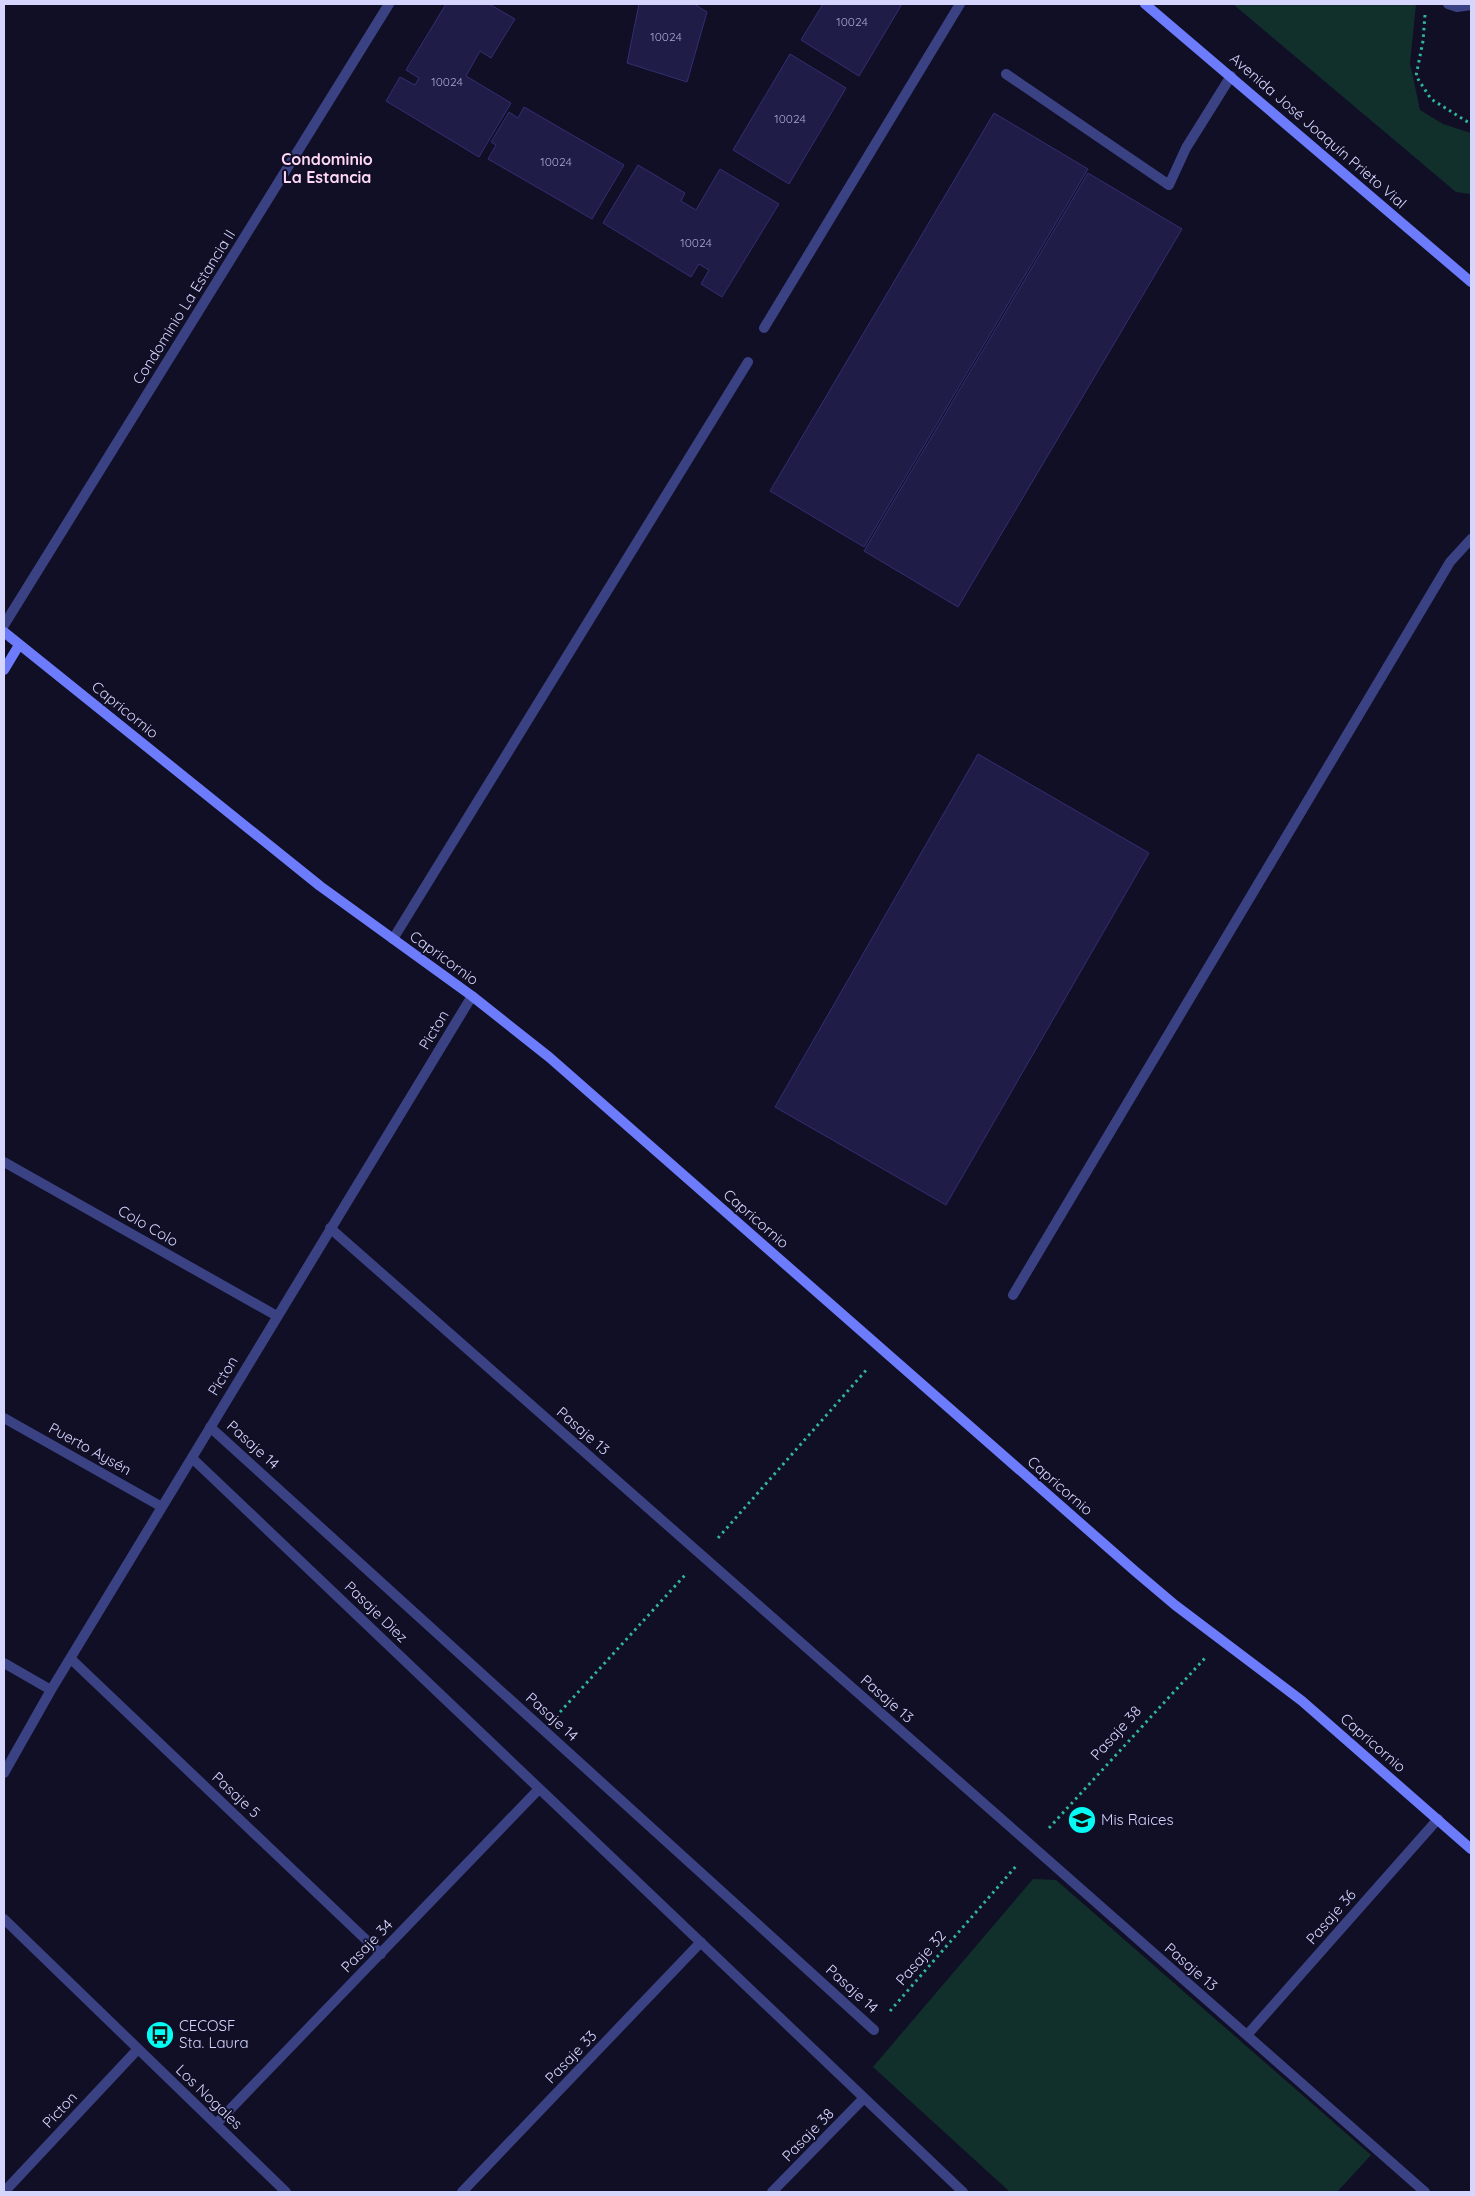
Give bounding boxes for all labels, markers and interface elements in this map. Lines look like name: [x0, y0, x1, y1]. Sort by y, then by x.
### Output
house number: 10024: [836, 14, 868, 29]
house number: 10024: [650, 29, 682, 44]
street label: Avenida José Joaquín Prieto Vial: [1226, 49, 1410, 212]
house number: 10024: [431, 74, 463, 89]
house number: 10024: [774, 111, 806, 126]
district label: Condominio La Estancia: [281, 149, 373, 187]
house number: 10024: [540, 154, 572, 169]
street label: Condominio La Estancia II: [128, 226, 239, 388]
house number: 10024: [680, 235, 712, 250]
street label: Capricornio: [88, 677, 163, 742]
street label: Capricornio: [406, 926, 482, 989]
street label: Picton: [414, 1007, 453, 1053]
street label: Capricornio: [720, 1185, 793, 1252]
street label: Colo Colo: [115, 1201, 182, 1250]
street label: Picton: [203, 1353, 242, 1399]
street label: Pasaje 13: [553, 1402, 614, 1459]
street label: Pasaje 14: [223, 1416, 284, 1473]
street label: Puerto Aysén: [46, 1418, 135, 1479]
street label: Capricornio: [1024, 1452, 1097, 1519]
street label: Pasaje Diez: [341, 1577, 412, 1646]
street label: Pasaje 13: [857, 1670, 918, 1727]
street label: Pasaje 14: [522, 1688, 583, 1745]
street label: Pasaje 38: [1086, 1701, 1145, 1764]
street label: Capricornio: [1337, 1709, 1410, 1776]
street label: Pasaje 5: [208, 1768, 264, 1822]
school or university icon: Mis Raices: [1067, 1805, 1097, 1835]
place label: Mis Raices: [1101, 1810, 1173, 1829]
street label: Pasaje 36: [1302, 1885, 1360, 1948]
street label: Pasaje 34: [337, 1915, 397, 1976]
street label: Pasaje 32: [891, 1926, 950, 1989]
street label: Pasaje 13: [1161, 1938, 1222, 1995]
street label: Pasaje 14: [822, 1960, 883, 2017]
place label: CECOSF Sta. Laura: [179, 2016, 249, 2052]
bus stop icon: CECOSF Sta. Laura: [145, 2020, 175, 2050]
street label: Pasaje 33: [541, 2026, 601, 2087]
street label: Los Nogales: [172, 2060, 247, 2133]
street label: Picton: [38, 2088, 81, 2132]
street label: Pasaje 38: [778, 2104, 838, 2165]

